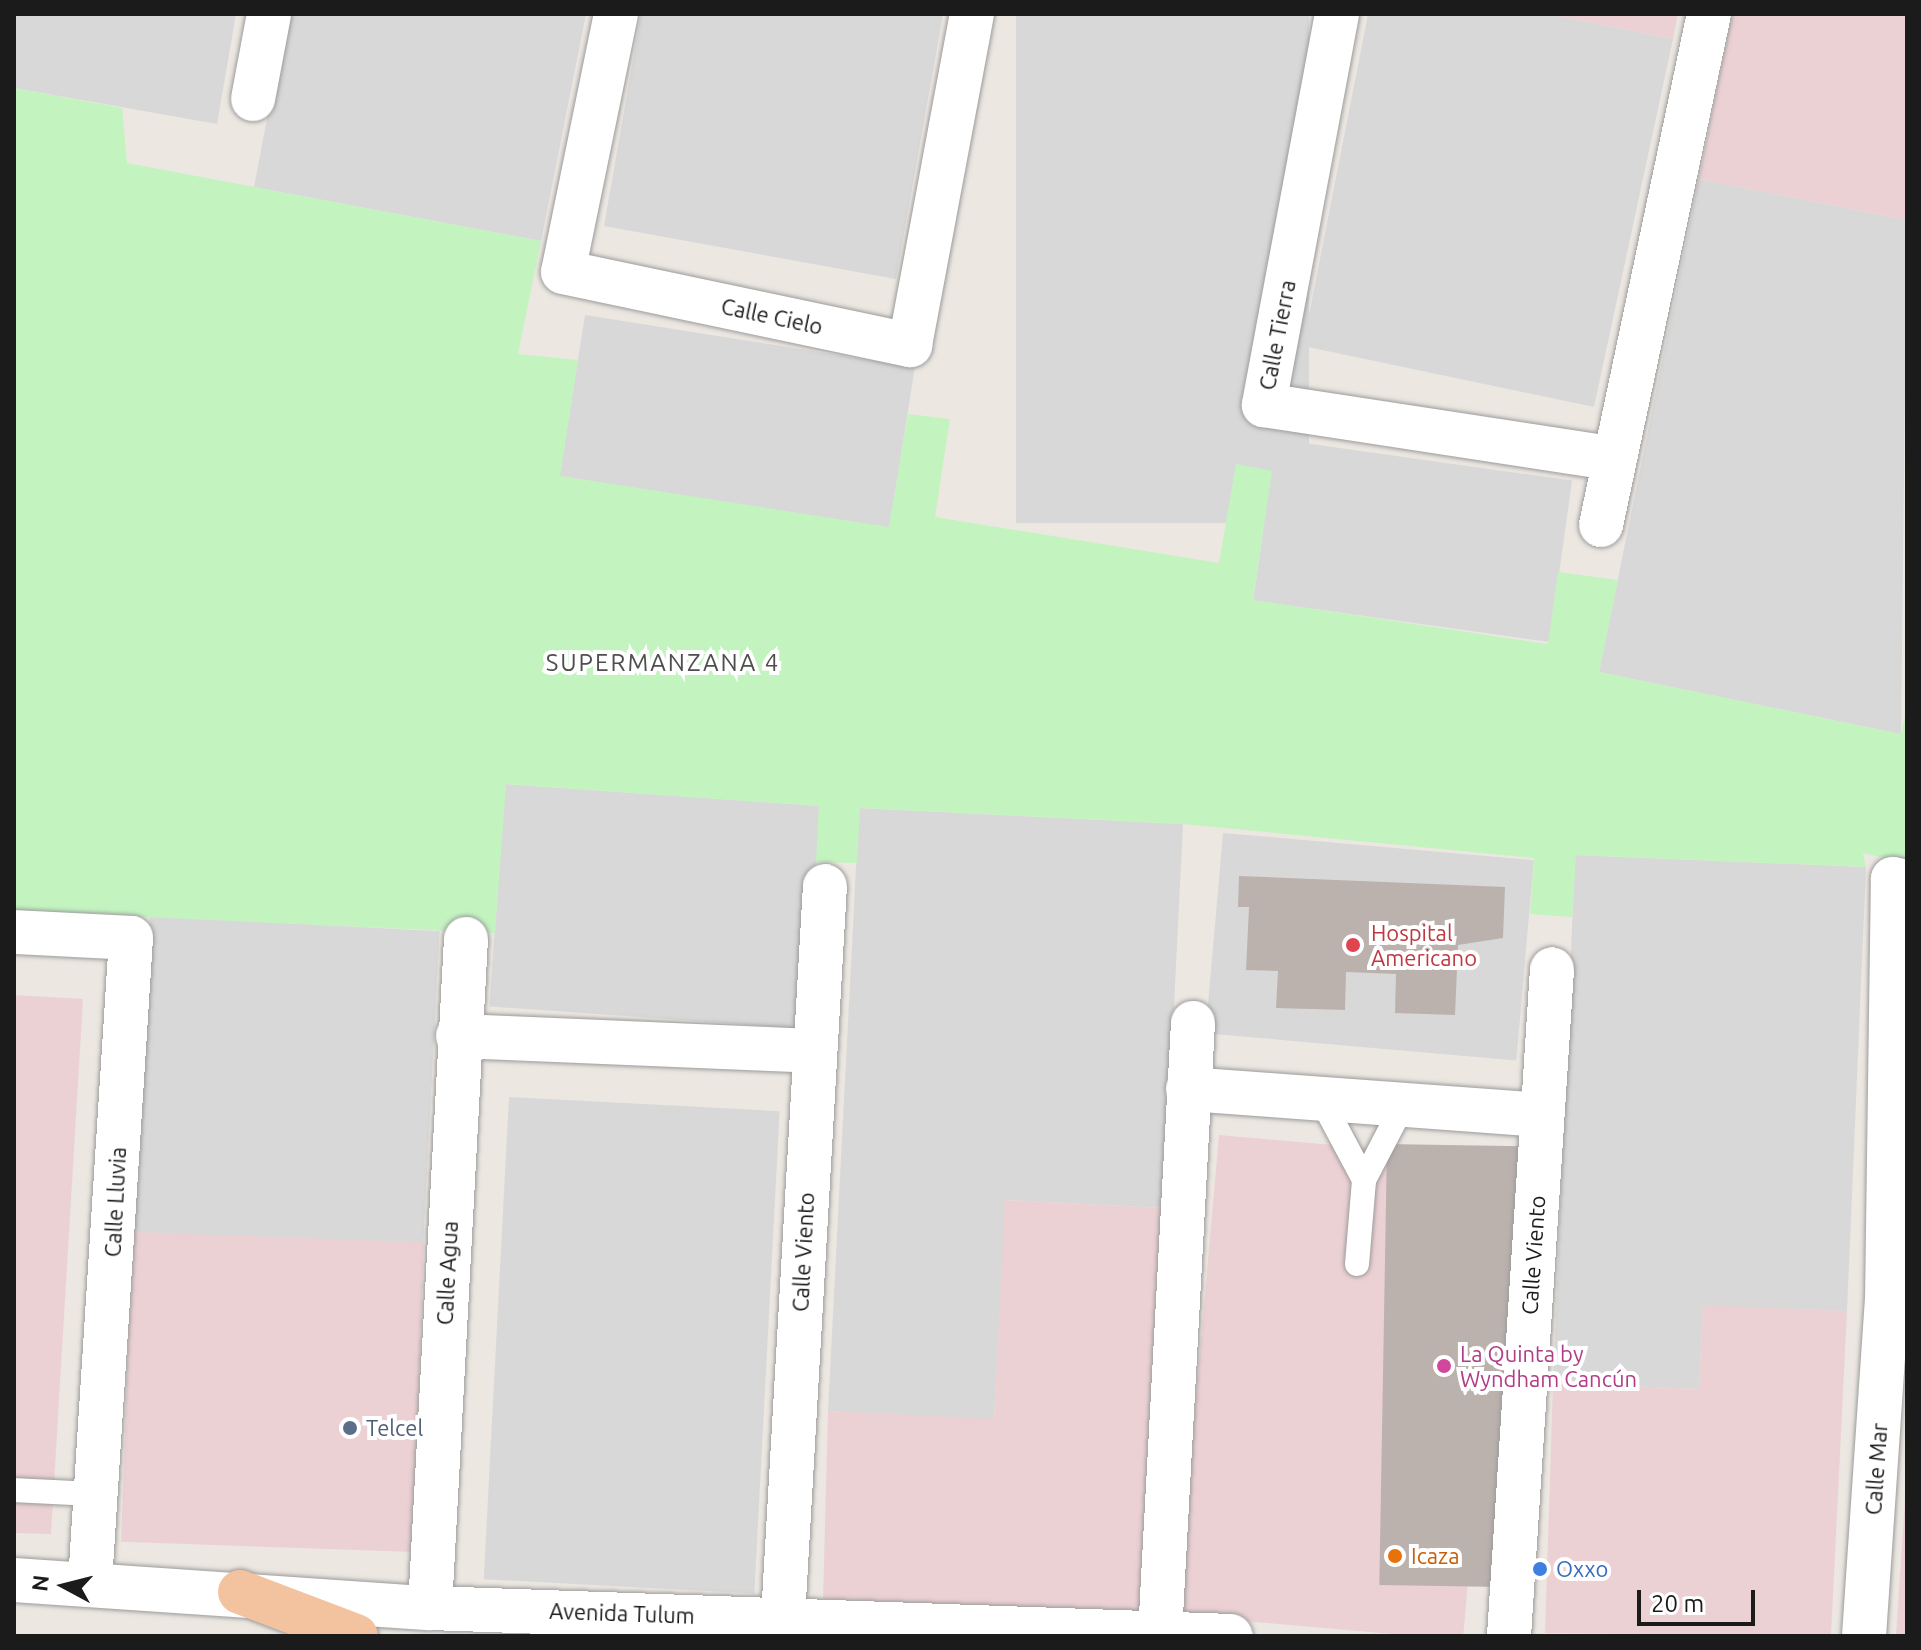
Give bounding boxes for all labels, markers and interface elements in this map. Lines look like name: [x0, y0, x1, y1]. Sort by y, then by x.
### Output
street label: Calle Tierra: [1253, 278, 1301, 392]
street label: Calle Cielo: [719, 292, 825, 340]
district label: SUPERMANZANA 4: [546, 649, 780, 677]
place label: Hospital Americano: [1371, 919, 1477, 970]
marker: Hospital Americano: [1342, 934, 1364, 956]
street label: Calle Lluvia: [99, 1146, 131, 1258]
street label: Calle Viento: [787, 1192, 819, 1312]
street label: Calle Viento: [1516, 1194, 1550, 1316]
street label: Calle Agua: [431, 1220, 463, 1326]
place label: La Quinta by Wyndham Cancún: [1460, 1340, 1637, 1392]
marker: La Quinta by Wyndham Cancún: [1435, 1357, 1453, 1375]
place label: Telcel: [366, 1415, 423, 1441]
marker: Telcel: [341, 1419, 359, 1437]
street label: Calle Mar: [1860, 1422, 1892, 1516]
place label: Icaza: [1411, 1543, 1459, 1569]
north arrow: [24, 1546, 104, 1626]
marker: Icaza: [1386, 1547, 1404, 1565]
place label: Oxxo: [1556, 1556, 1608, 1582]
marker: Oxxo: [1531, 1560, 1549, 1578]
text: N: [26, 1573, 53, 1593]
scale bar: [1641, 1574, 1759, 1624]
text: 20 m: [1651, 1590, 1704, 1617]
street label: Avenida Tulum: [549, 1597, 695, 1629]

